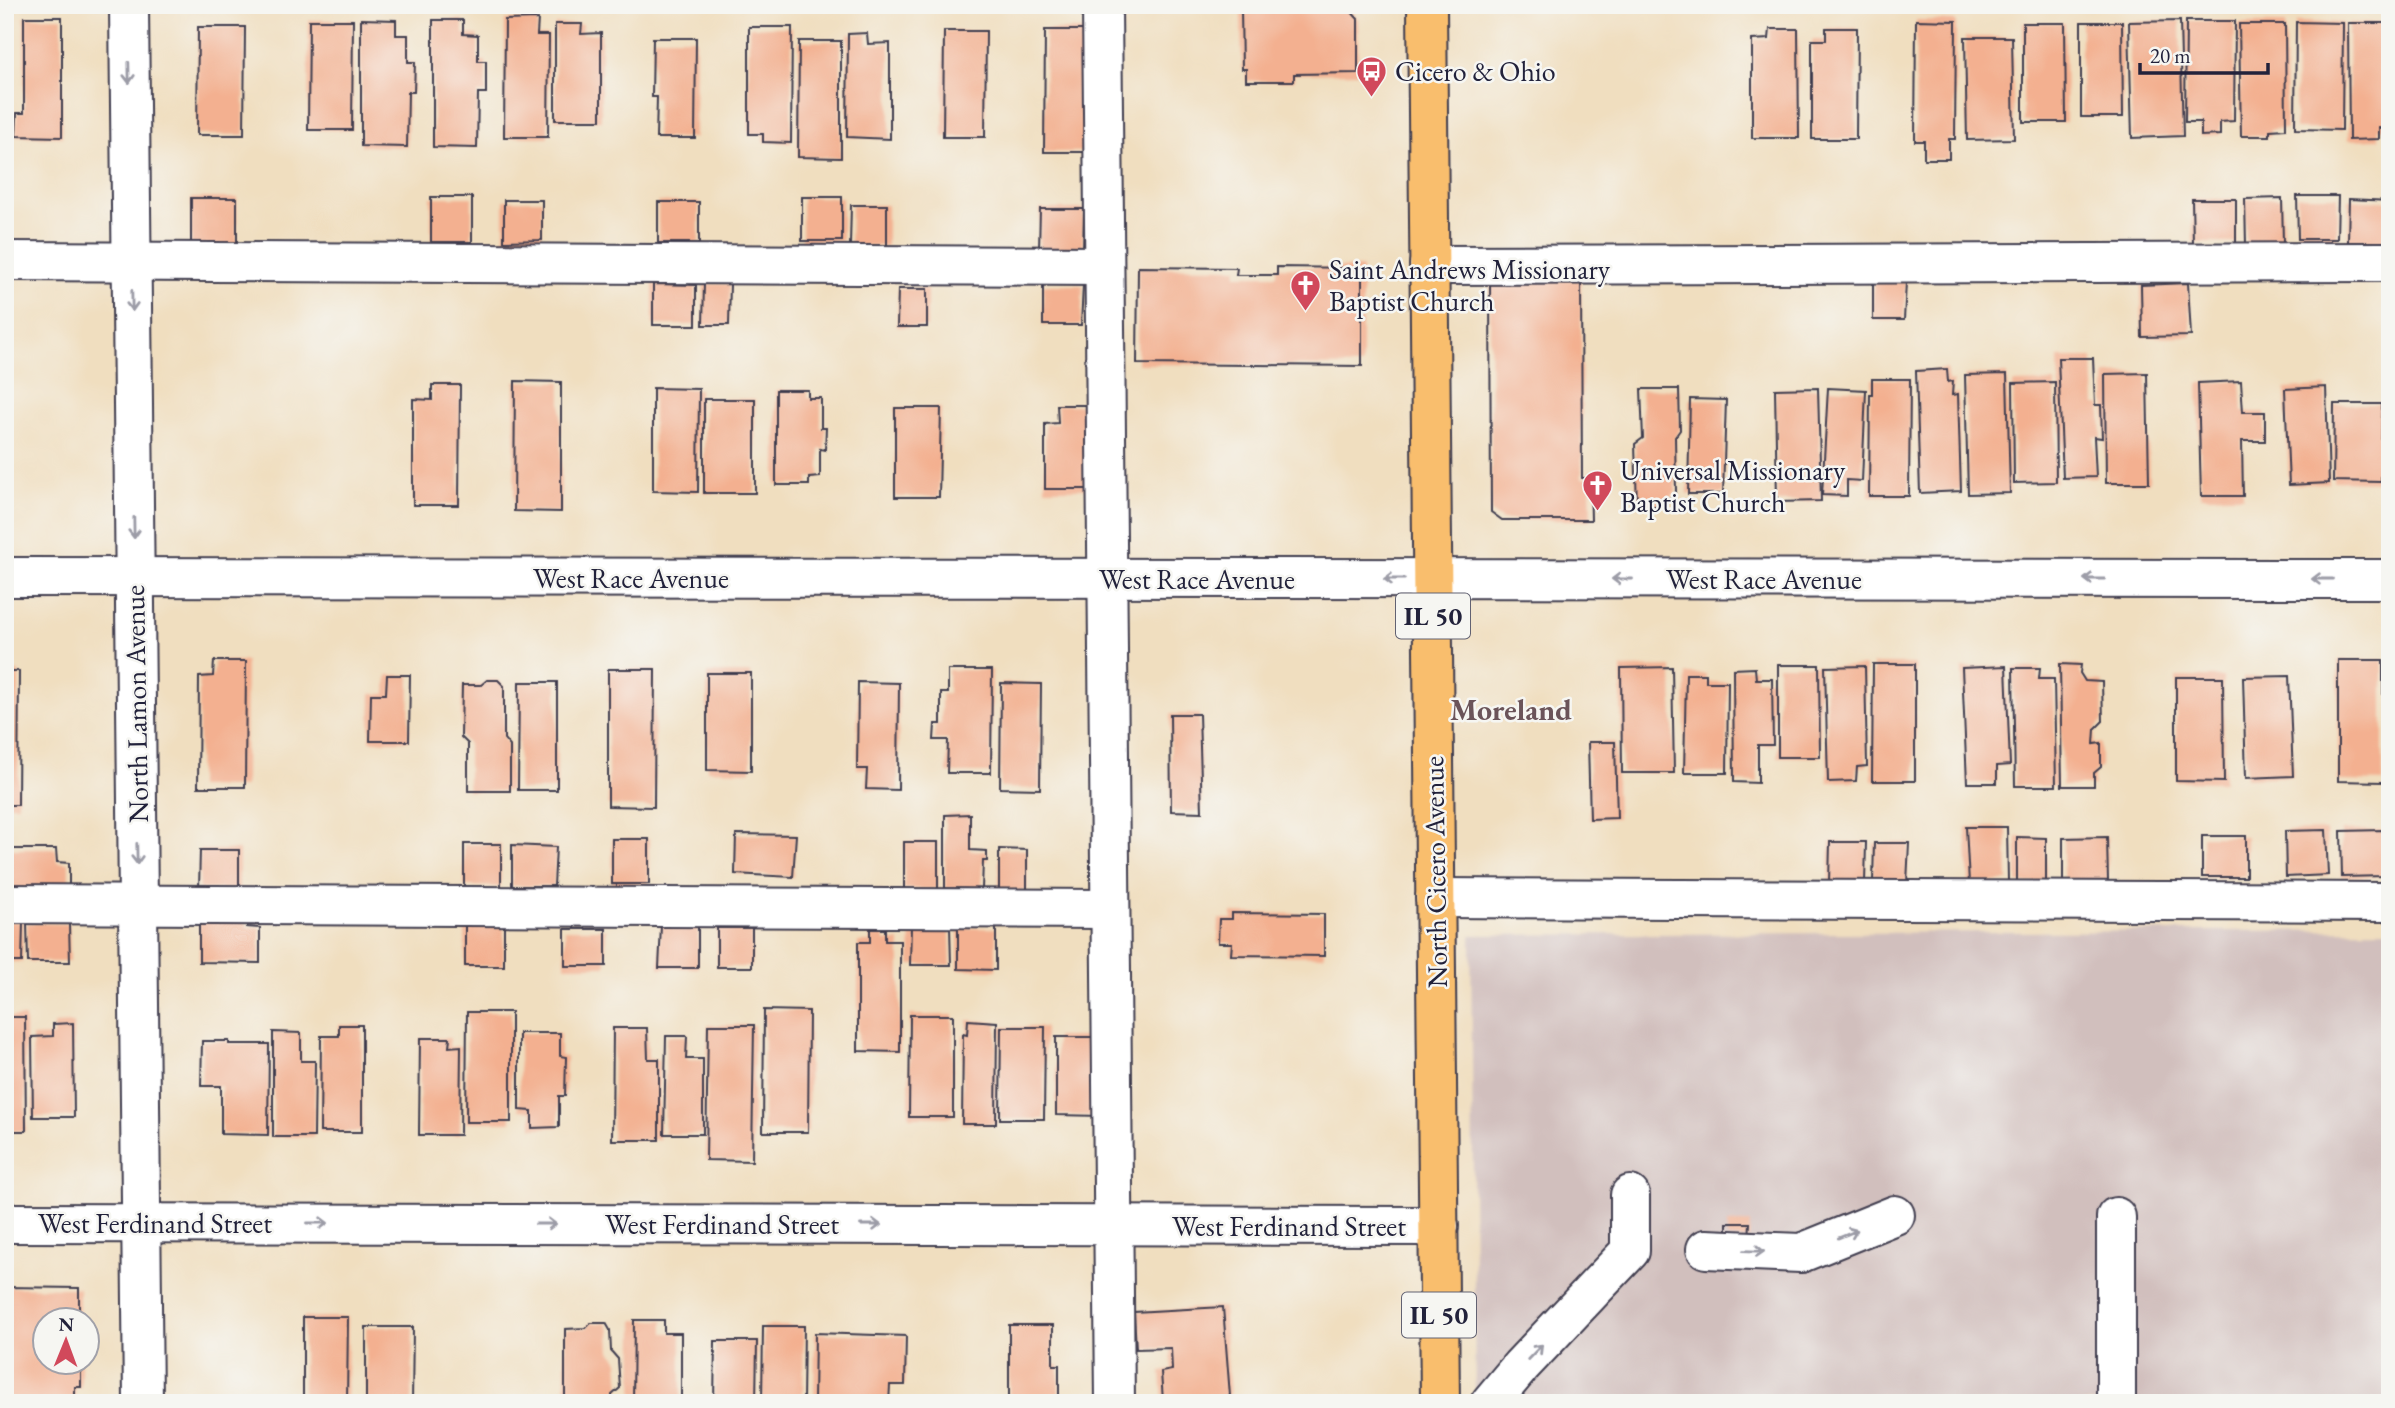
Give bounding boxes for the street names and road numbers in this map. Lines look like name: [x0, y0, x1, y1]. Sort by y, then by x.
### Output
street label: West Race Avenue: [533, 560, 729, 596]
street label: West Race Avenue: [1099, 561, 1295, 597]
street label: West Race Avenue: [1666, 561, 1862, 597]
street label: North Lamon Avenue: [116, 585, 156, 823]
road number: IL 50: [1396, 594, 1470, 638]
street label: North Cicero Avenue: [1415, 756, 1455, 988]
street label: West Ferdinand Street: [38, 1205, 272, 1241]
street label: West Ferdinand Street: [605, 1206, 839, 1242]
street label: West Ferdinand Street: [1172, 1208, 1406, 1244]
road number: IL 50: [1402, 1292, 1476, 1338]

